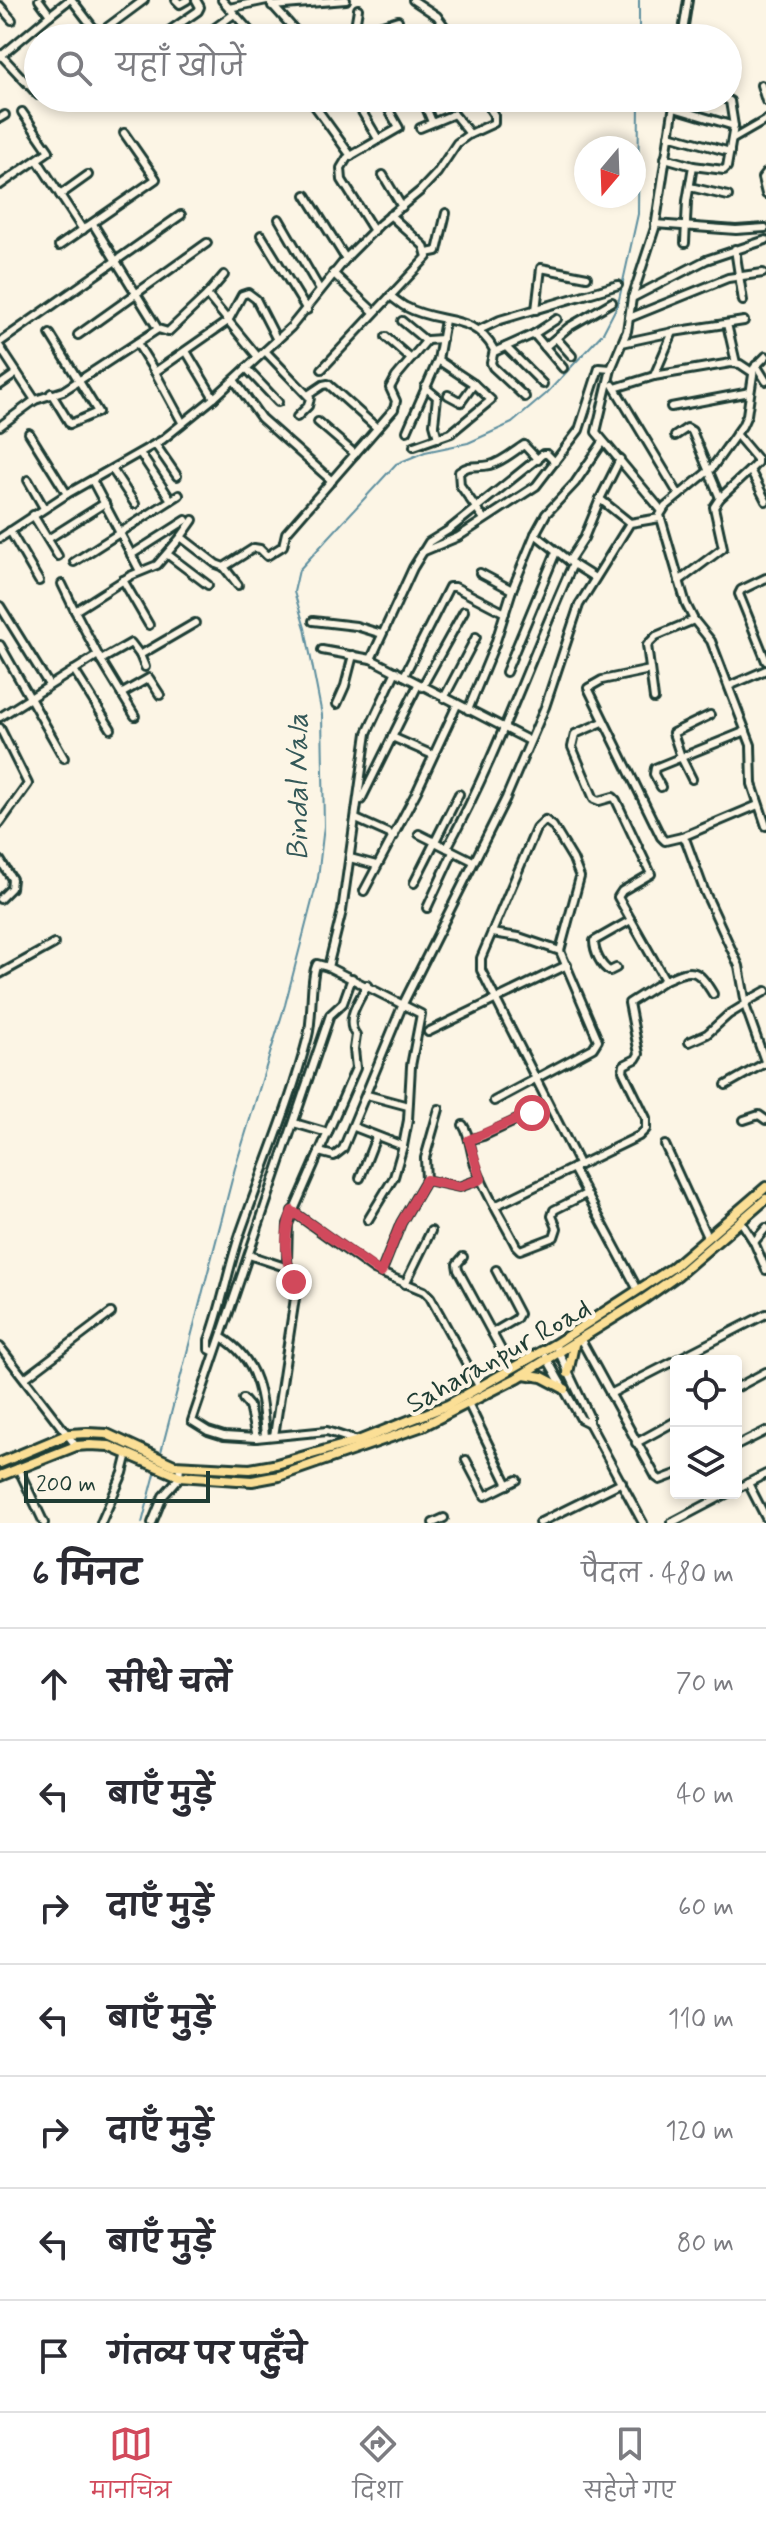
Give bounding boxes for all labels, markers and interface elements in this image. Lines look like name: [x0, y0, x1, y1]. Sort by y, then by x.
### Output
search box: [24, 24, 742, 112]
icon: search: [52, 46, 96, 90]
text: यहाँ खोजें: [116, 48, 245, 87]
north arrow: [574, 136, 646, 208]
water label: Bindal Nala: [279, 713, 318, 861]
route start: [514, 1095, 550, 1131]
route end: [276, 1264, 312, 1300]
street label: Saharanpur Road: [400, 1291, 598, 1423]
map controls: [670, 1355, 742, 1499]
button: locate: [670, 1355, 742, 1427]
button: layers: [670, 1427, 742, 1499]
scale bar: [24, 1467, 210, 1503]
text: 200 m: [36, 1471, 96, 1499]
text: 6 मिनट: [32, 1552, 141, 1597]
text: पैदल · 480 m: [581, 1558, 734, 1592]
icon: ahead: [32, 1662, 76, 1706]
text: सीधे चलें: [108, 1664, 231, 1703]
text: 70 m: [676, 1667, 734, 1701]
icon: left: [32, 1774, 76, 1818]
text: बाएँ मुड़ें: [108, 1776, 214, 1815]
text: 40 m: [676, 1779, 734, 1813]
icon: right: [32, 1886, 76, 1930]
text: दाएँ मुड़ें: [108, 1888, 213, 1927]
text: 60 m: [678, 1891, 734, 1925]
icon: left: [32, 1998, 76, 2042]
text: बाएँ मुड़ें: [108, 2000, 214, 2039]
text: 110 m: [668, 2003, 734, 2037]
icon: right: [32, 2110, 76, 2154]
text: दाएँ मुड़ें: [108, 2112, 213, 2151]
text: 120 m: [665, 2115, 734, 2149]
icon: left: [32, 2222, 76, 2266]
text: बाएँ मुड़ें: [108, 2224, 214, 2263]
text: 80 m: [677, 2227, 734, 2261]
icon: arrive: [32, 2334, 76, 2378]
text: गंतव्य पर पहुँचे: [108, 2336, 307, 2375]
tab: मानचित्र: [91, 2422, 171, 2515]
tab: दिशा: [353, 2422, 402, 2515]
tab: सहेजे गए: [584, 2422, 675, 2515]

